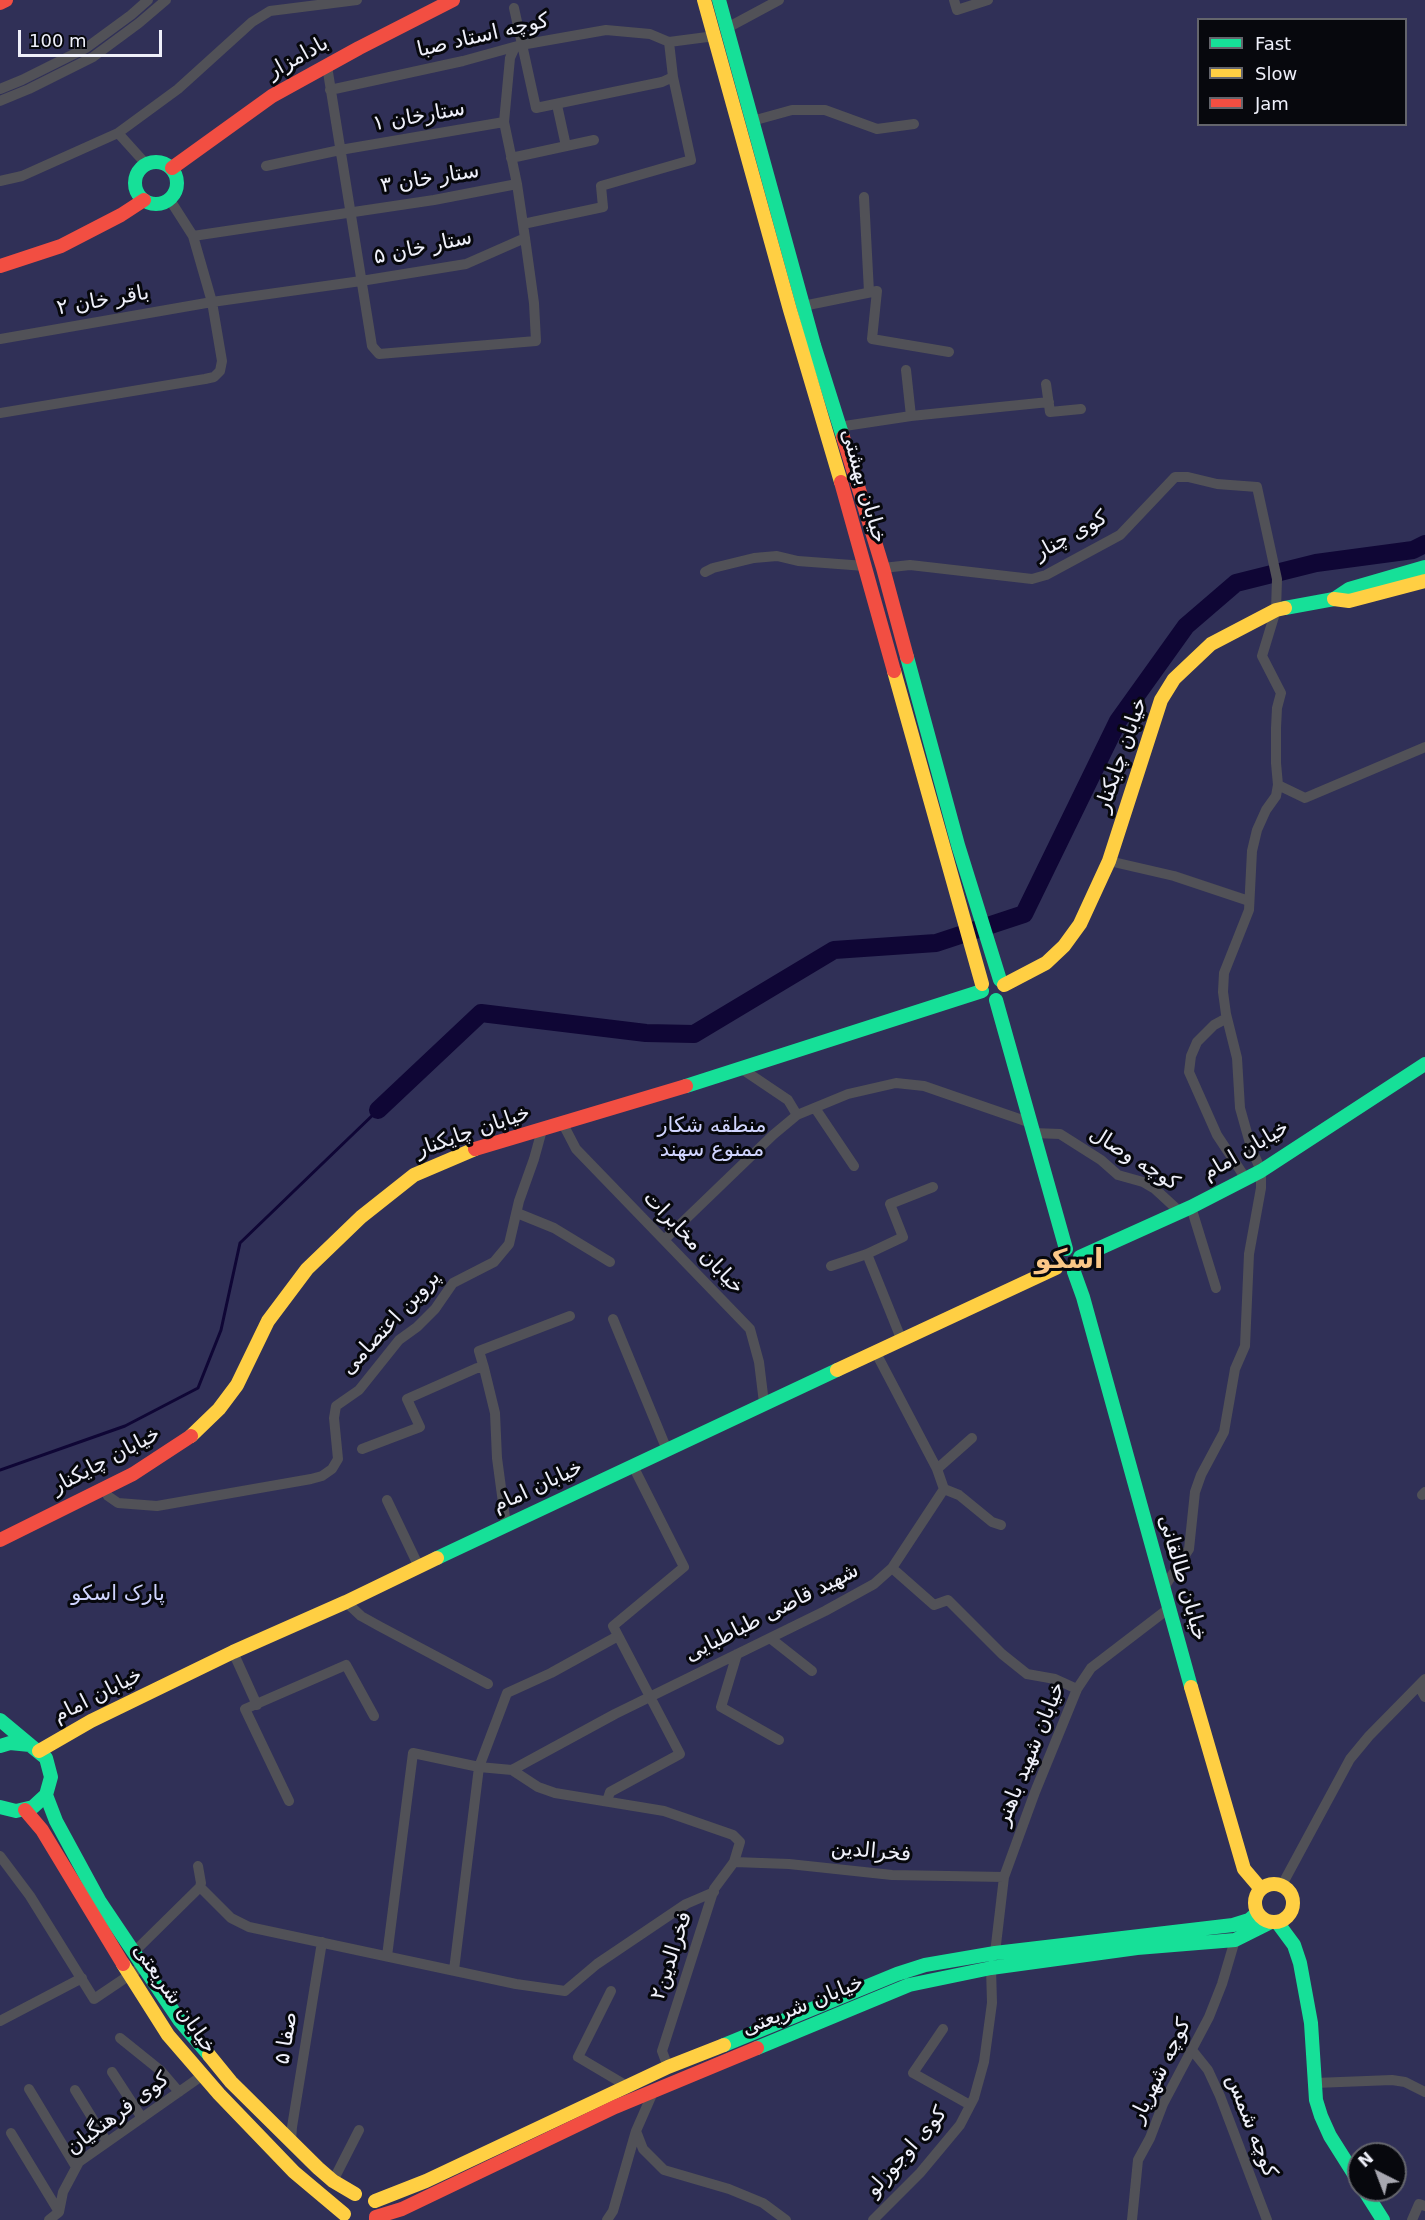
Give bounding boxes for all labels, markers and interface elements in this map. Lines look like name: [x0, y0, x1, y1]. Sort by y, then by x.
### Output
street label: کوچه استاد صبا: [415, 9, 551, 63]
scale bar: [21, 18, 165, 56]
legend: [1197, 18, 1407, 126]
text: 100 m: [29, 30, 87, 51]
street label: بادامزار: [263, 31, 333, 85]
text: Fast: [1255, 33, 1291, 54]
text: Slow: [1255, 63, 1297, 84]
text: Jam: [1255, 93, 1289, 114]
street label: ستارخان ۱: [371, 96, 467, 138]
street label: ستار خان ۳: [379, 159, 481, 199]
street label: ستار خان ۵: [372, 225, 474, 271]
street label: باقر خان ۲: [55, 280, 151, 322]
street label: خیابان بهشتی: [835, 426, 891, 546]
street label: کوی چنار: [1030, 506, 1112, 566]
street label: خیابان چایکنار: [1091, 694, 1153, 816]
street label: خیابان چایکنار: [412, 1101, 534, 1163]
park label: منطقه شکار ممنوع سهند: [657, 1114, 767, 1164]
street label: خیابان امام: [1198, 1115, 1294, 1187]
street label: کوچه وصال: [1084, 1121, 1184, 1197]
street label: خیابان مخابرات: [637, 1186, 749, 1300]
district label: اسکو: [1035, 1245, 1103, 1277]
street label: پروین اعتصامی: [336, 1265, 446, 1381]
street label: خیابان چایکنار: [47, 1422, 165, 1500]
street label: خیابان امام: [489, 1455, 587, 1519]
street label: خیابان طالقانی: [1152, 1512, 1212, 1644]
street label: شهید قاضی طباطبایی: [681, 1558, 863, 1668]
park label: پارک اسکو: [71, 1582, 165, 1608]
street label: خیابان امام: [49, 1663, 147, 1729]
street label: خیابان شهید باهنر: [991, 1679, 1071, 1829]
street label: فخرالدین: [830, 1836, 912, 1868]
street label: فخرالدین۲: [646, 1909, 698, 2003]
street label: خیابان شریعتی: [127, 1939, 221, 2059]
street label: خیابان شریعتی: [738, 1970, 868, 2042]
street label: صفا ۵: [270, 2010, 304, 2066]
street label: کوچه شهریار: [1125, 2015, 1197, 2127]
street label: کوی فرهنگیان: [61, 2067, 175, 2161]
street label: کوچه شمس: [1220, 2071, 1282, 2181]
street label: کوی اوجوزلو: [861, 2102, 953, 2202]
north arrow: [1347, 2142, 1407, 2202]
text: N: [1355, 2148, 1377, 2171]

